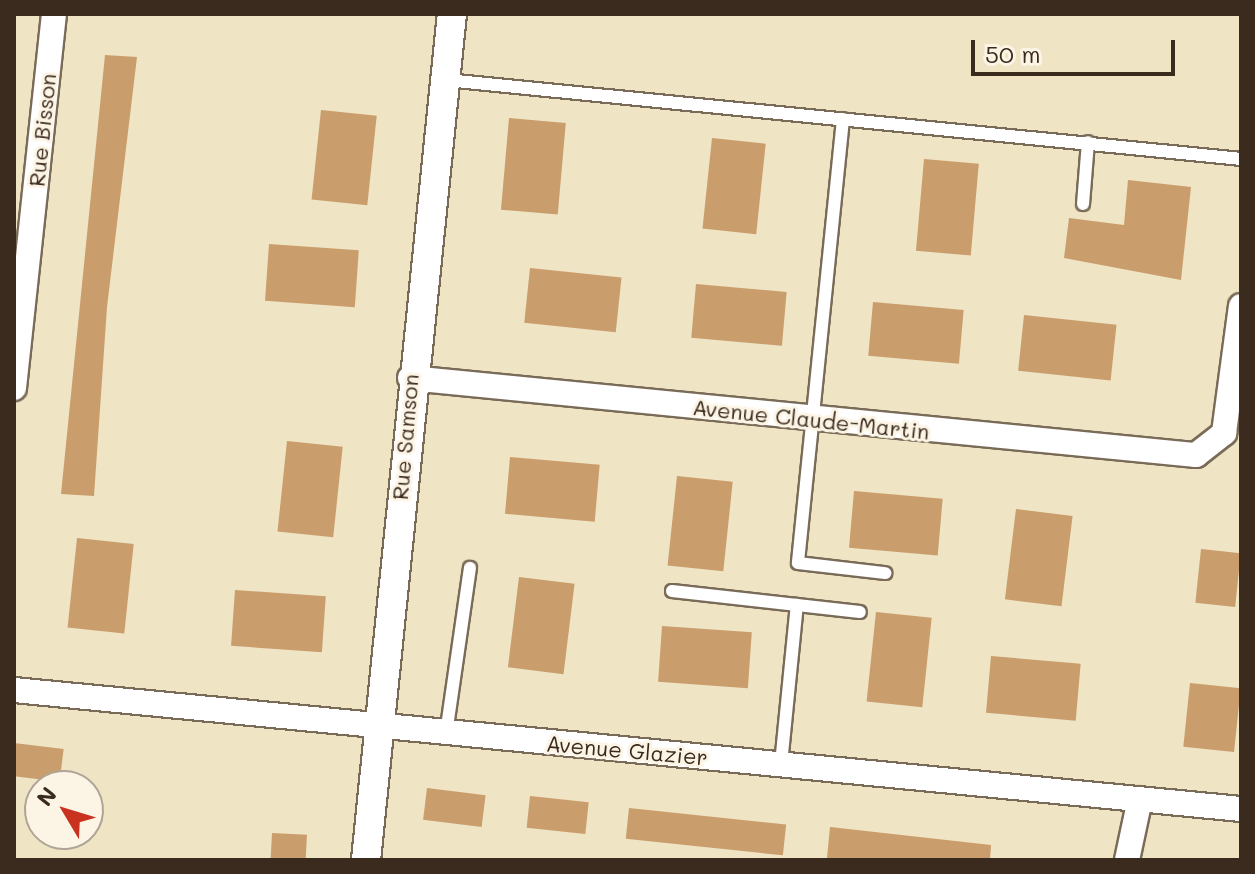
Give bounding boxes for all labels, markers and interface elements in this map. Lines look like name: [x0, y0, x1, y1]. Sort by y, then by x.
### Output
scale bar: [975, 24, 1179, 74]
text: 50 m: [985, 38, 1041, 69]
street label: Rue Bisson: [23, 72, 61, 188]
street label: Rue Samson: [386, 373, 424, 501]
street label: Avenue Claude-Martin: [691, 393, 931, 445]
street label: Avenue Glazier: [545, 730, 709, 770]
north arrow: [24, 770, 104, 850]
text: N: [30, 781, 63, 812]

